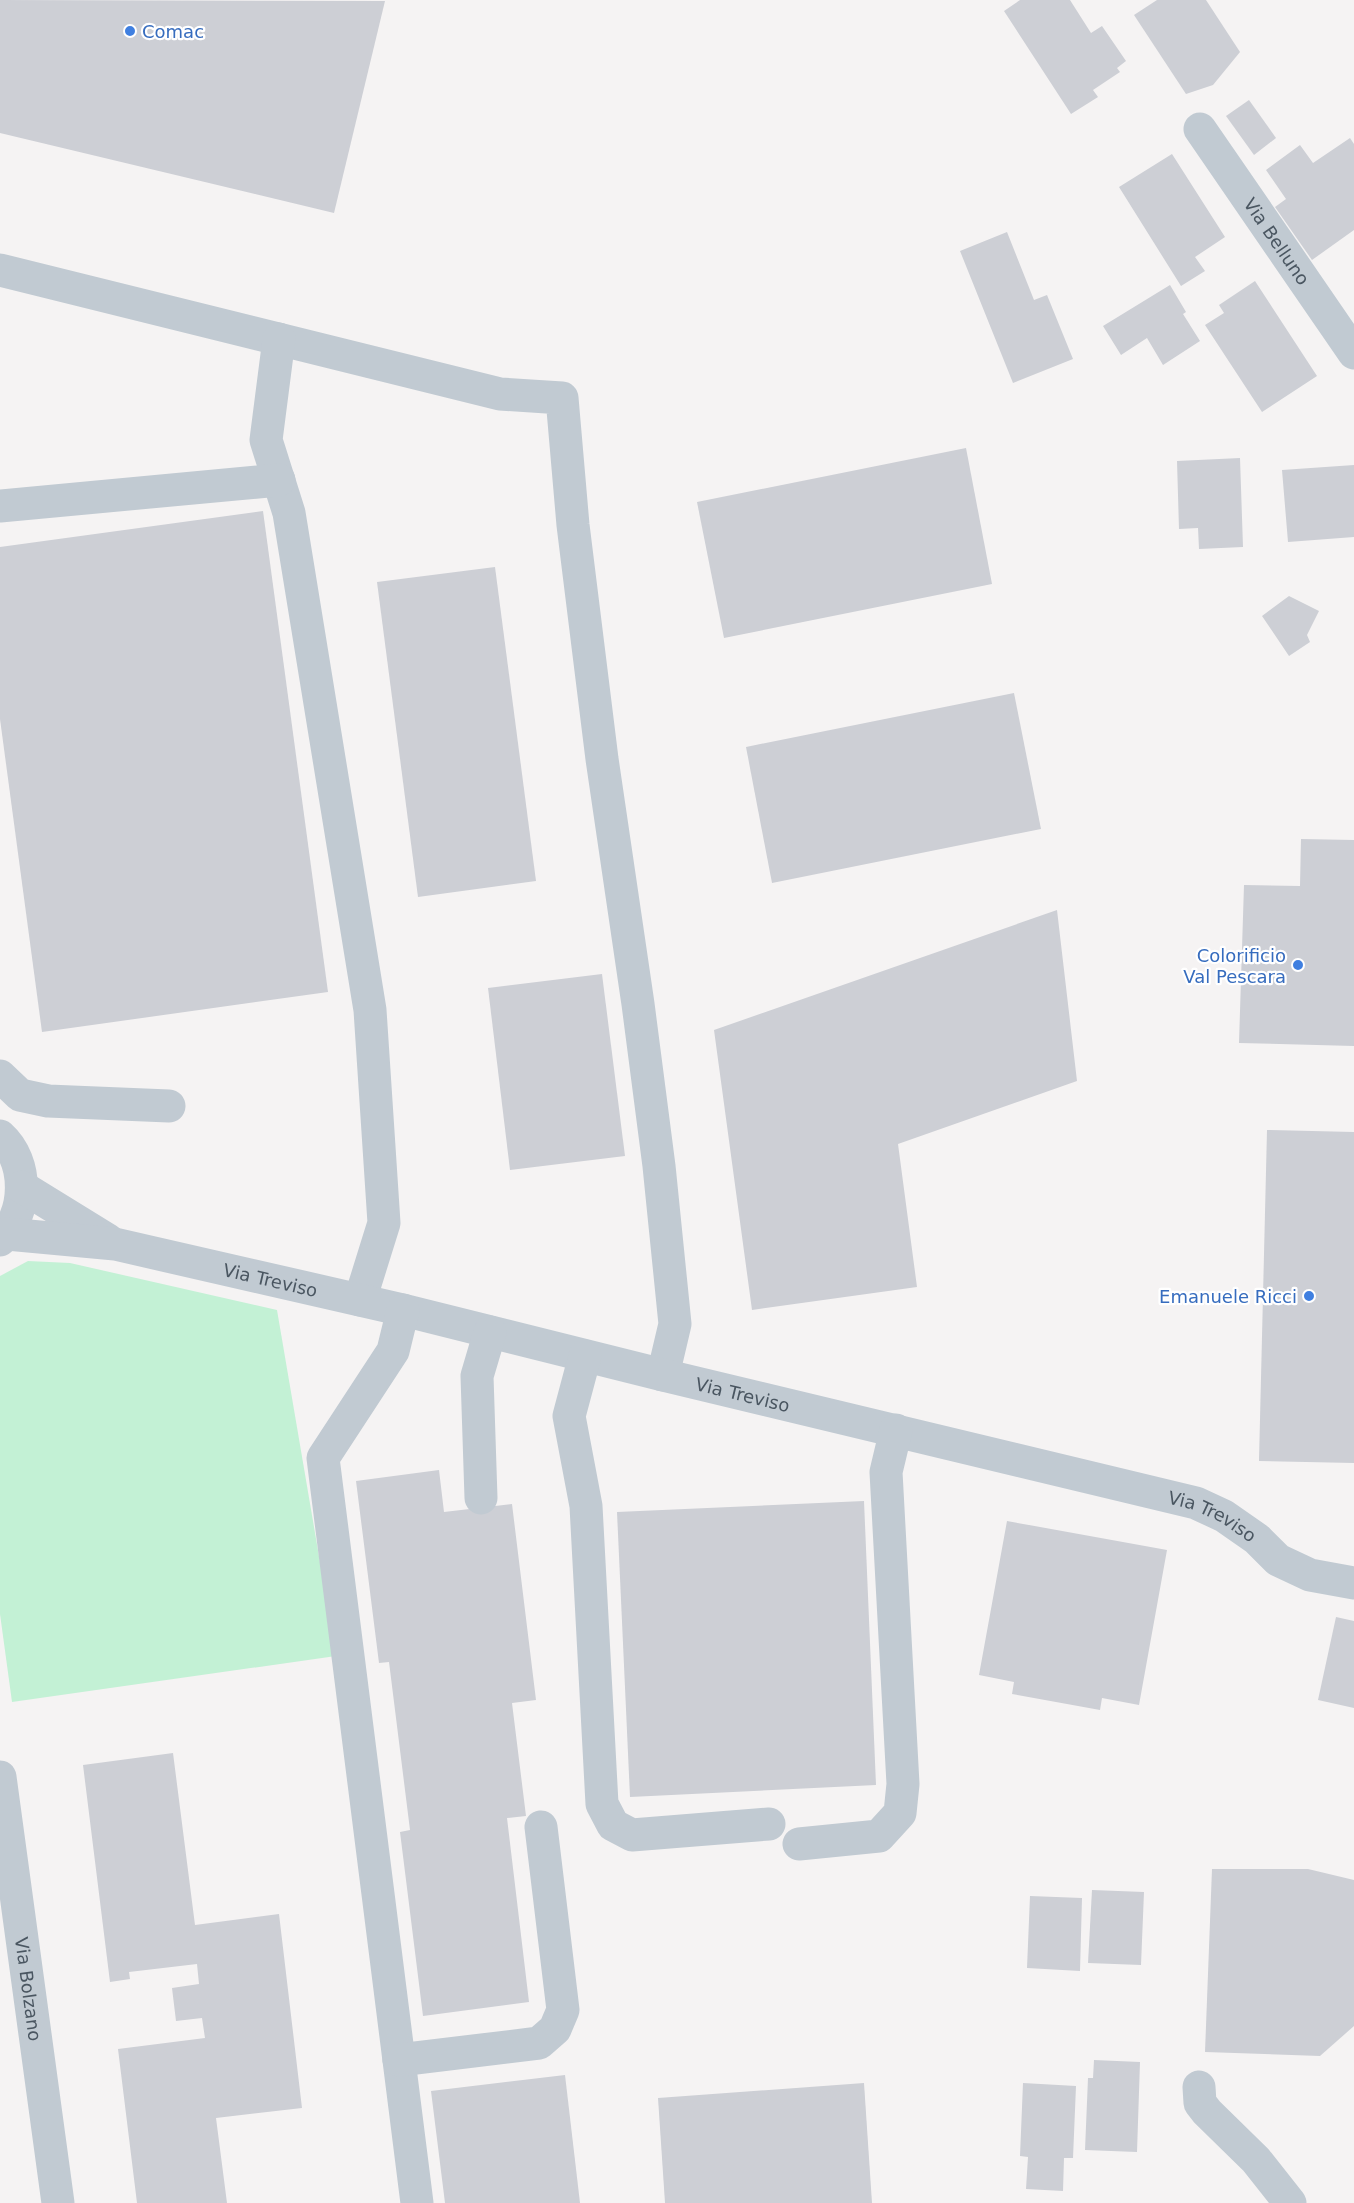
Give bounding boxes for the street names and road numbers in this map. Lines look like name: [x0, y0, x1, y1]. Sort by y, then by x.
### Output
street label: Via Belluno: [1240, 193, 1314, 289]
street label: Via Treviso: [221, 1259, 320, 1301]
street label: Via Treviso: [694, 1373, 792, 1416]
street label: Via Treviso: [1166, 1486, 1260, 1546]
street label: Via Bolzano: [11, 1936, 46, 2042]

